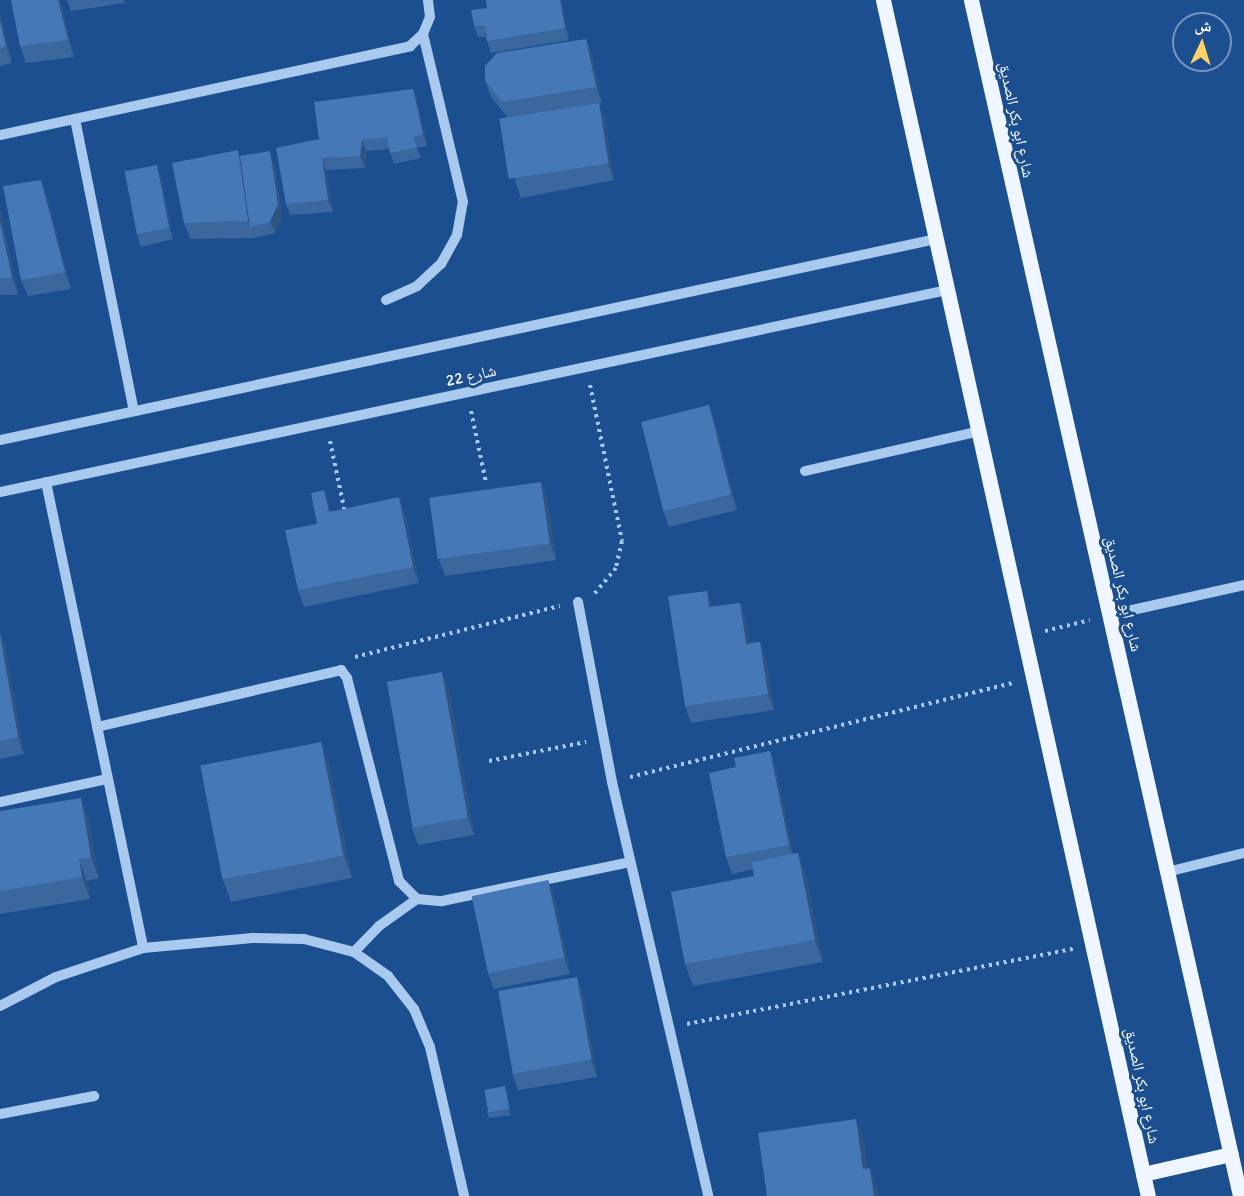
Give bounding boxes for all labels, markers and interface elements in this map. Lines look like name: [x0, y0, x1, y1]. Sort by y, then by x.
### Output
north arrow: [1172, 12, 1232, 72]
text: ش: [1194, 15, 1212, 37]
street label: شارع ابو بكر الصديق: [994, 60, 1038, 180]
street label: شارع 22: [444, 361, 498, 391]
street label: شارع ابو بكر الصديق: [1100, 534, 1146, 654]
street label: شارع ابو بكر الصديق: [1120, 1026, 1164, 1146]

